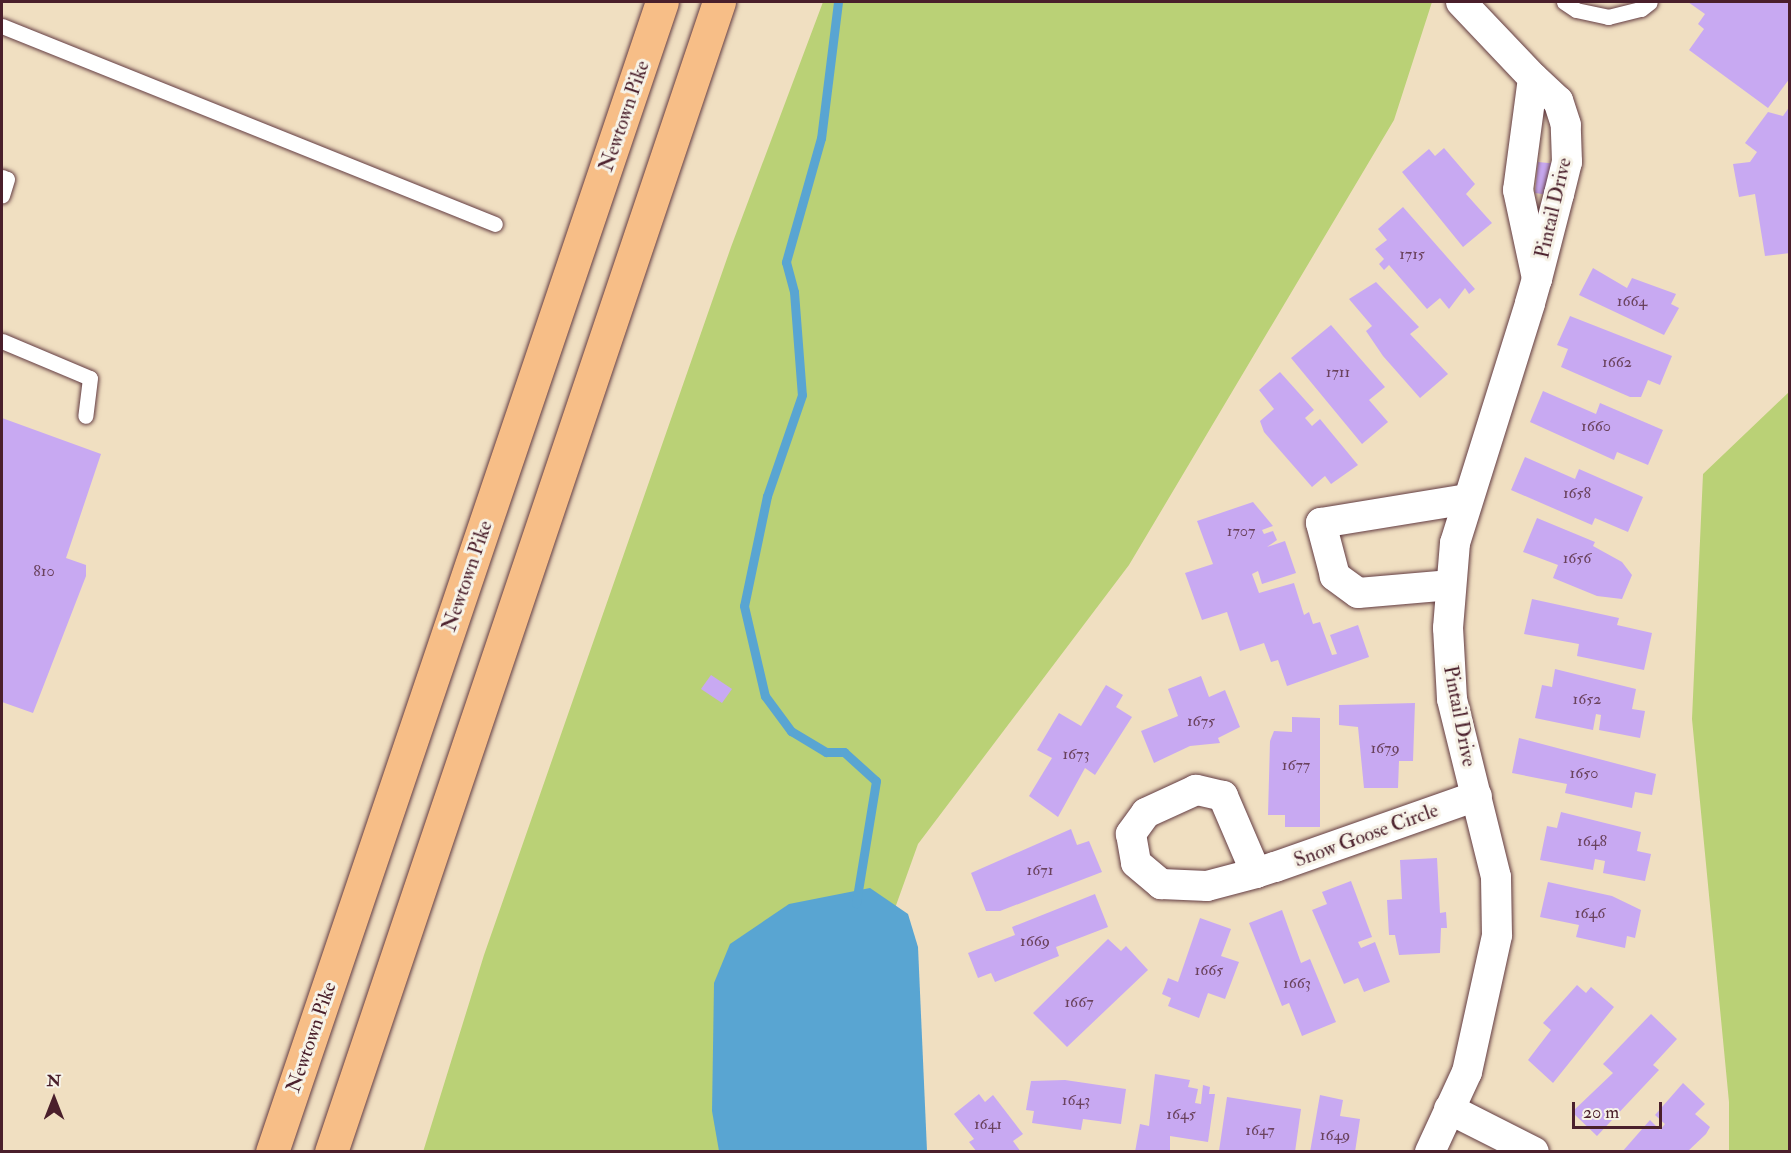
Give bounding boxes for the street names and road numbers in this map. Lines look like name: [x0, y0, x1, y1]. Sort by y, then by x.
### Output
street label: Newtown Pike: [594, 57, 654, 175]
street label: Pintail Drive: [1530, 155, 1576, 261]
street label: Newtown Pike: [437, 517, 497, 635]
street label: Pintail Drive: [1438, 664, 1482, 768]
street label: Snow Goose Circle: [1291, 798, 1441, 872]
street label: Newtown Pike: [281, 978, 341, 1096]

